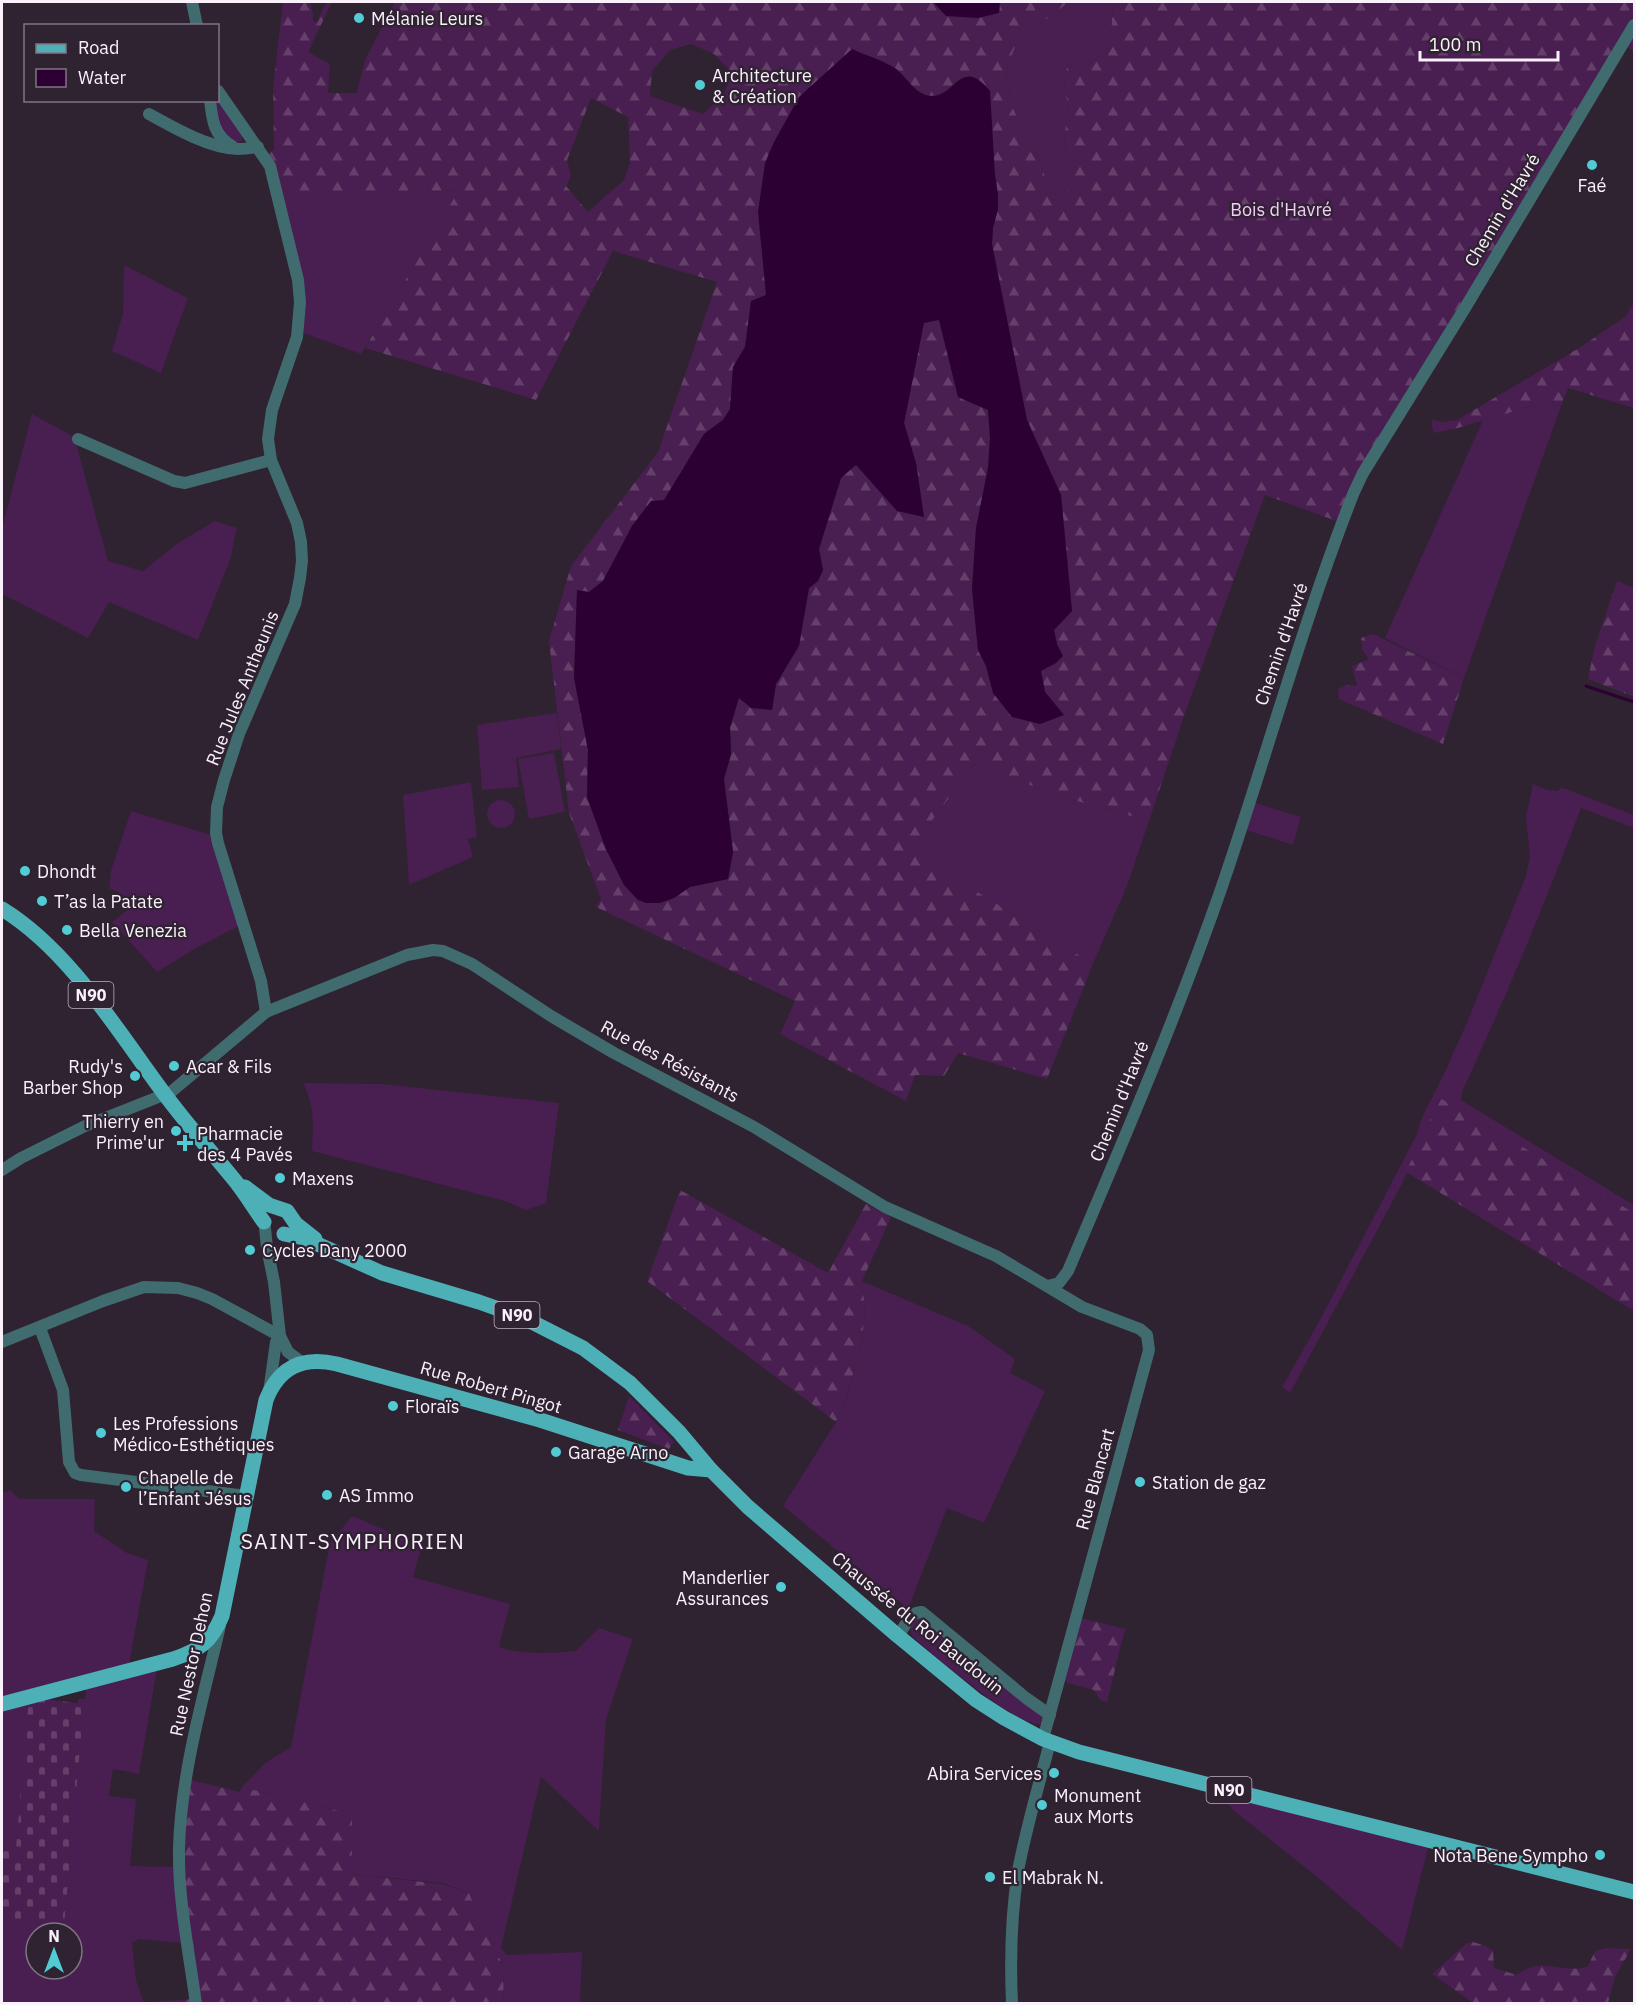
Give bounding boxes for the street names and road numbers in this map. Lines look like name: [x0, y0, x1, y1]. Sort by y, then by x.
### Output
street label: Chemin d'Havré: [1459, 149, 1545, 271]
street label: Chemin d'Havré: [1249, 580, 1313, 708]
street label: Rue Jules Antheunis: [200, 607, 284, 769]
road number: N90: [68, 982, 113, 1008]
street label: Rue des Résistants: [597, 1015, 743, 1107]
street label: Chemin d'Havré: [1084, 1037, 1154, 1165]
road number: N90: [494, 1302, 540, 1328]
street label: Rue Robert Pingot: [418, 1356, 564, 1418]
street label: Rue Blancart: [1070, 1426, 1120, 1532]
street label: Chaussée du Roi Baudouin: [827, 1546, 1009, 1700]
street label: Rue Nestor Dehon: [164, 1590, 218, 1738]
road number: N90: [1206, 1777, 1252, 1803]

